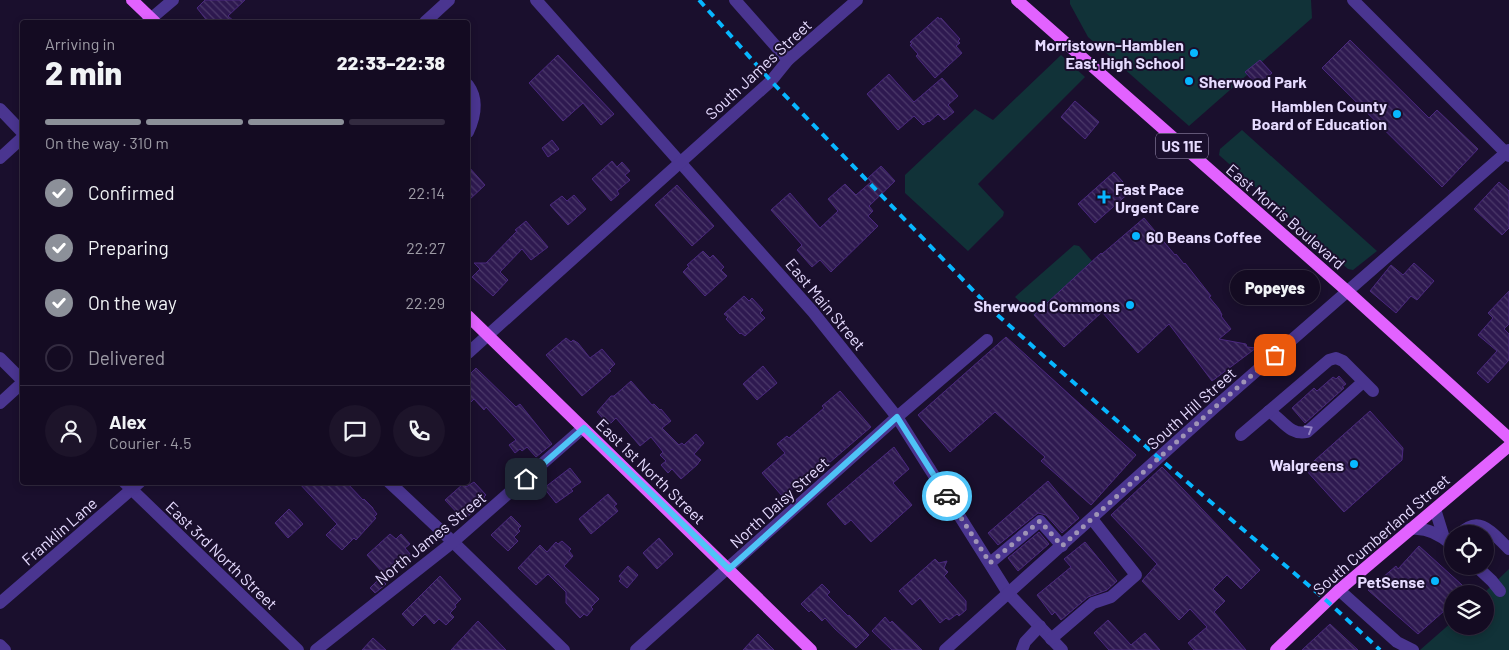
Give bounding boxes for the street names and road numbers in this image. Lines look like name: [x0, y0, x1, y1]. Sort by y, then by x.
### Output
street label: South James Street: [701, 15, 815, 123]
road number: US 11E: [1156, 134, 1208, 158]
street label: East Morris Boulevard: [1223, 159, 1349, 273]
street label: East Main Street: [782, 254, 870, 354]
street label: South Hill Street: [1143, 363, 1239, 453]
street label: East 1st North Street: [593, 414, 709, 528]
street label: North Daisy Street: [726, 453, 832, 551]
street label: South Cumberland Street: [1309, 470, 1453, 598]
street label: North James Street: [371, 488, 489, 588]
street label: Franklin Lane: [18, 493, 100, 569]
street label: East 3rd North Street: [162, 497, 282, 613]

